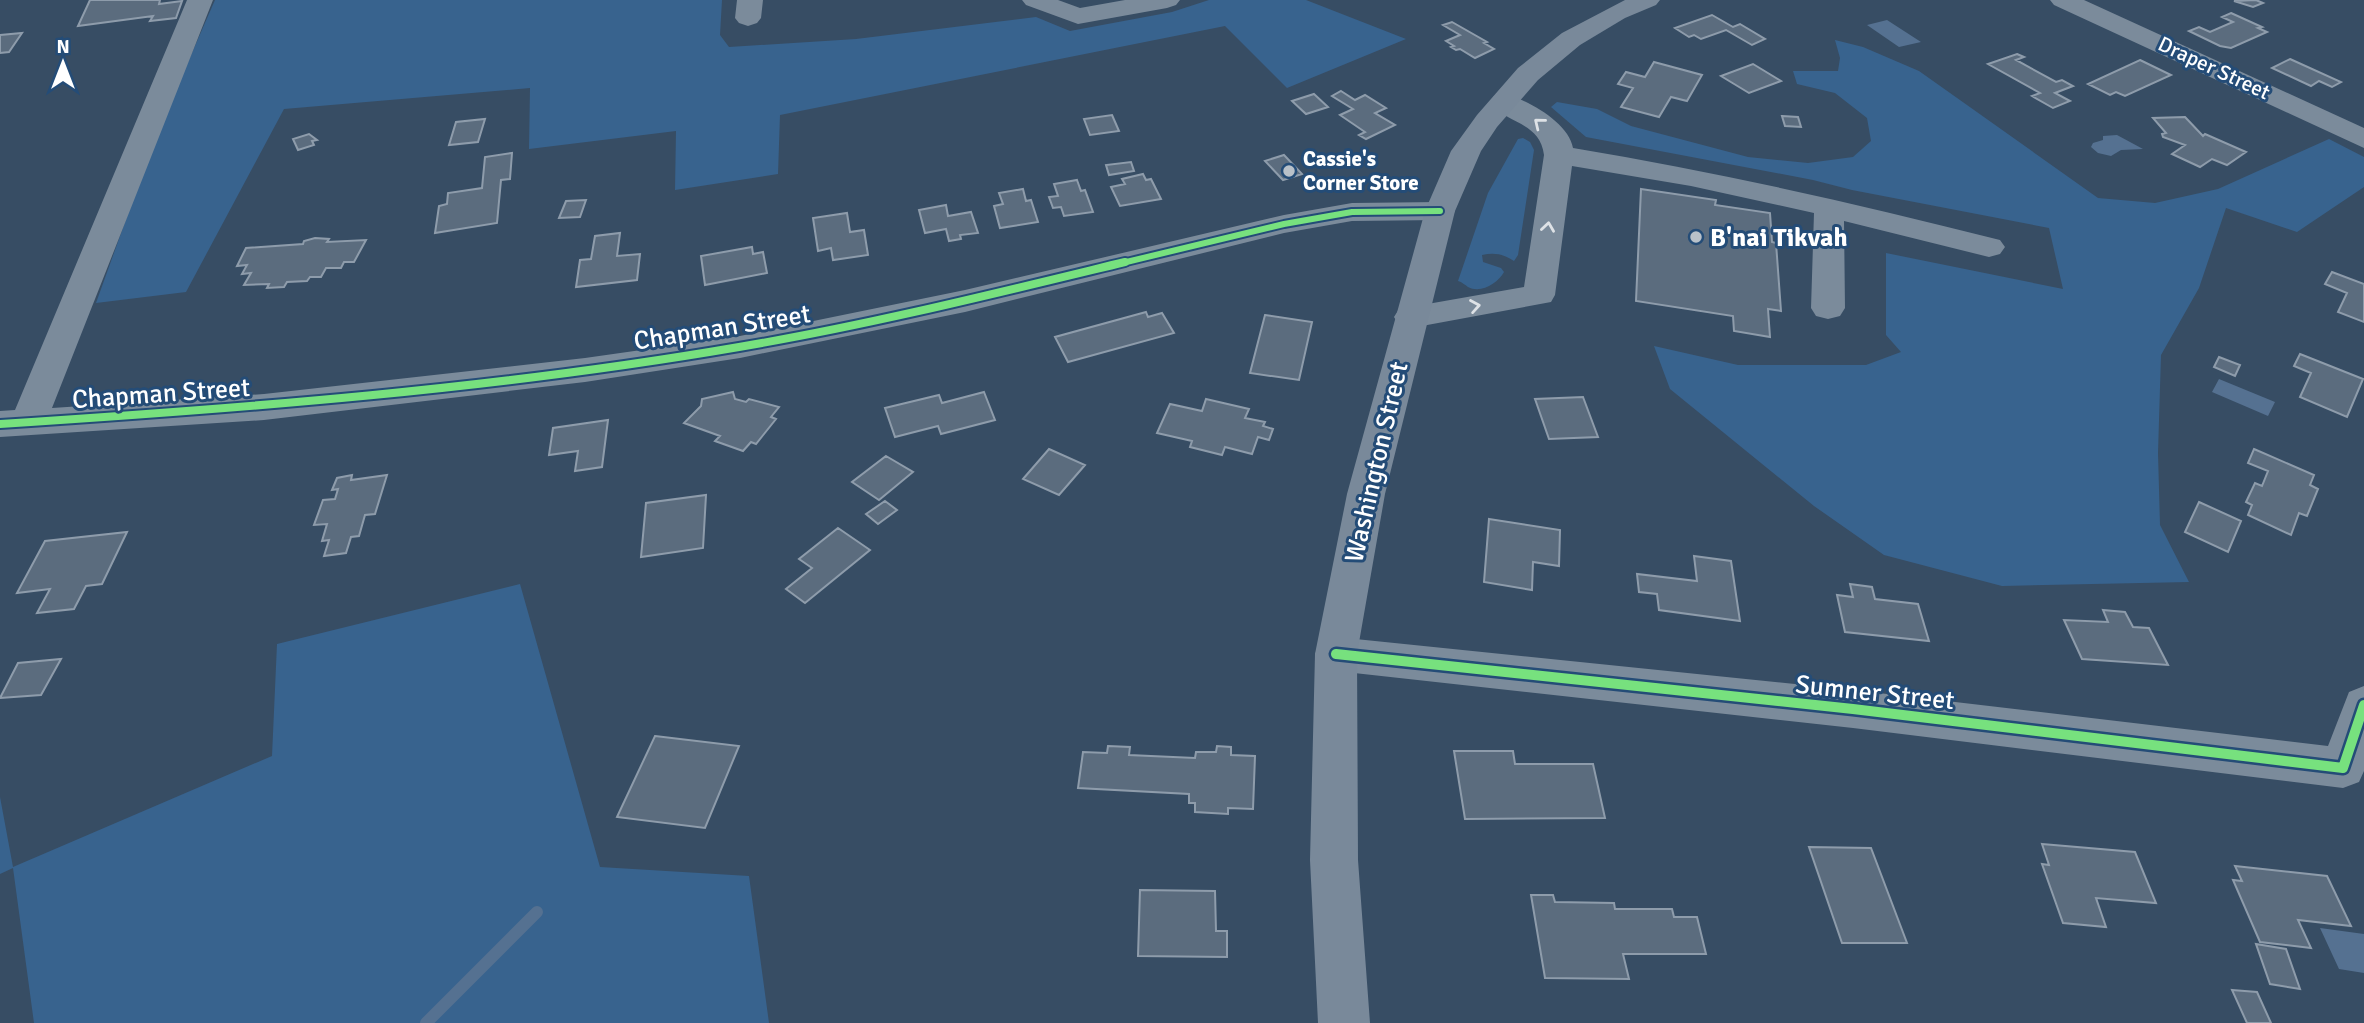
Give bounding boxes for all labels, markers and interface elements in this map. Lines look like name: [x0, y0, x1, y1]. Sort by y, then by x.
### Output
north arrow: [28, 28, 98, 98]
street label: Draper Street: [2154, 31, 2274, 105]
text: N: [56, 35, 70, 59]
one-way arrow: [1534, 118, 1546, 131]
place label: Cassie's Corner Store: [1303, 146, 1419, 196]
marker: Cassie's Corner Store: [1281, 163, 1297, 179]
one-way arrow: [1540, 222, 1555, 233]
place label: B'nai Tikvah: [1710, 222, 1848, 254]
marker: B'nai Tikvah: [1688, 229, 1704, 245]
street label: Chapman Street: [632, 298, 813, 358]
one-way arrow: [1469, 299, 1481, 314]
street label: Washington Street: [1338, 359, 1416, 566]
street label: Chapman Street: [71, 372, 251, 416]
street label: Sumner Street: [1794, 669, 1956, 717]

